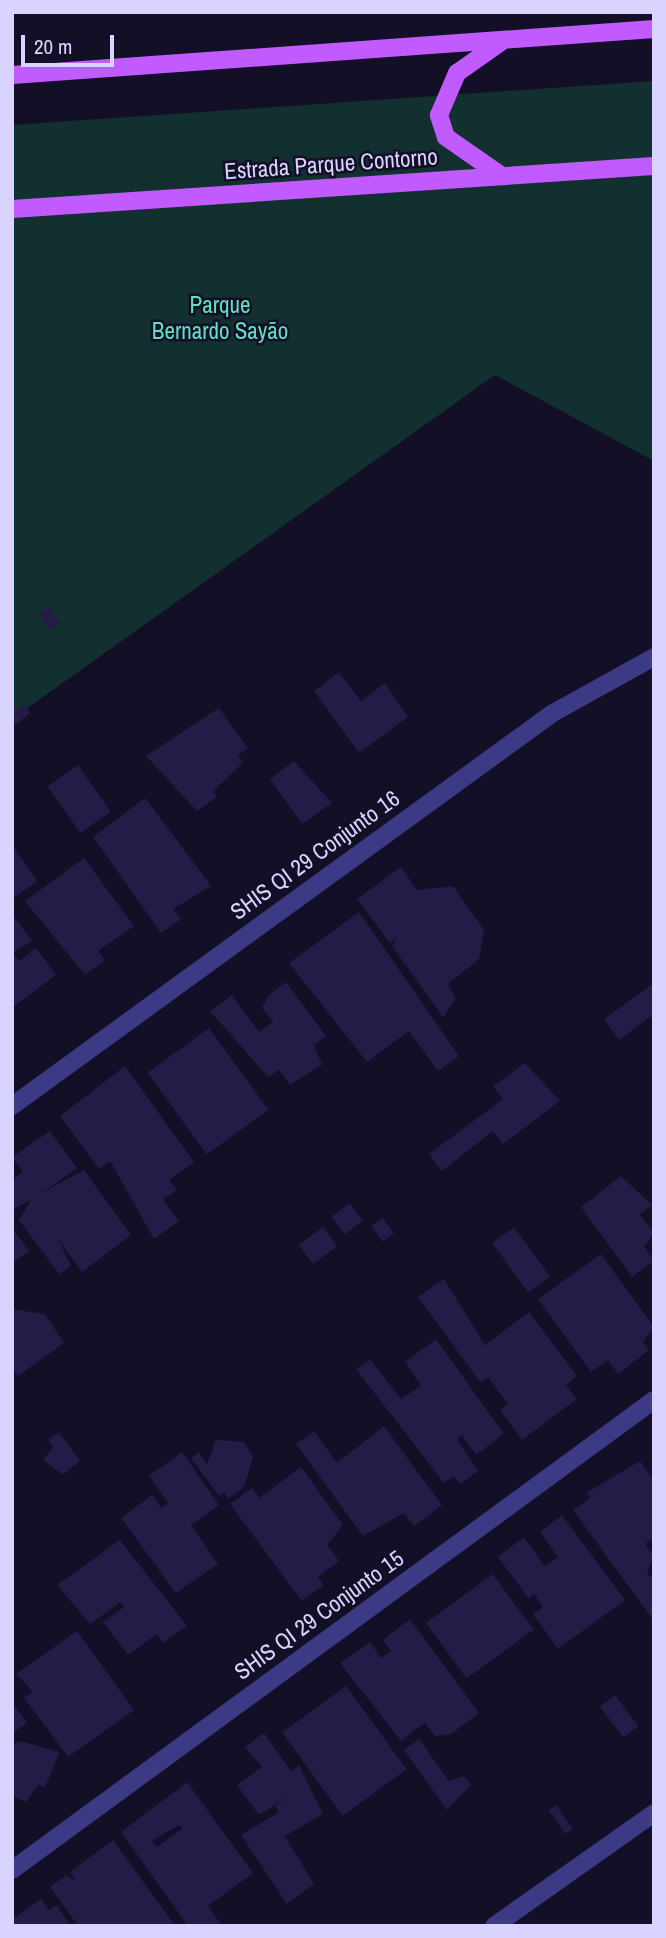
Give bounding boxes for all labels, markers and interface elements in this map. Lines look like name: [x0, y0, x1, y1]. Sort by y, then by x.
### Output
scale bar: [24, 21, 117, 65]
text: 20 m: [34, 32, 72, 61]
street label: Estrada Parque Contorno: [223, 143, 439, 185]
park label: Parque Bernardo Sayão: [152, 291, 288, 345]
street label: SHIS QI 29 Conjunto 16: [225, 784, 405, 926]
street label: SHIS QI 29 Conjunto 15: [229, 1544, 409, 1686]

